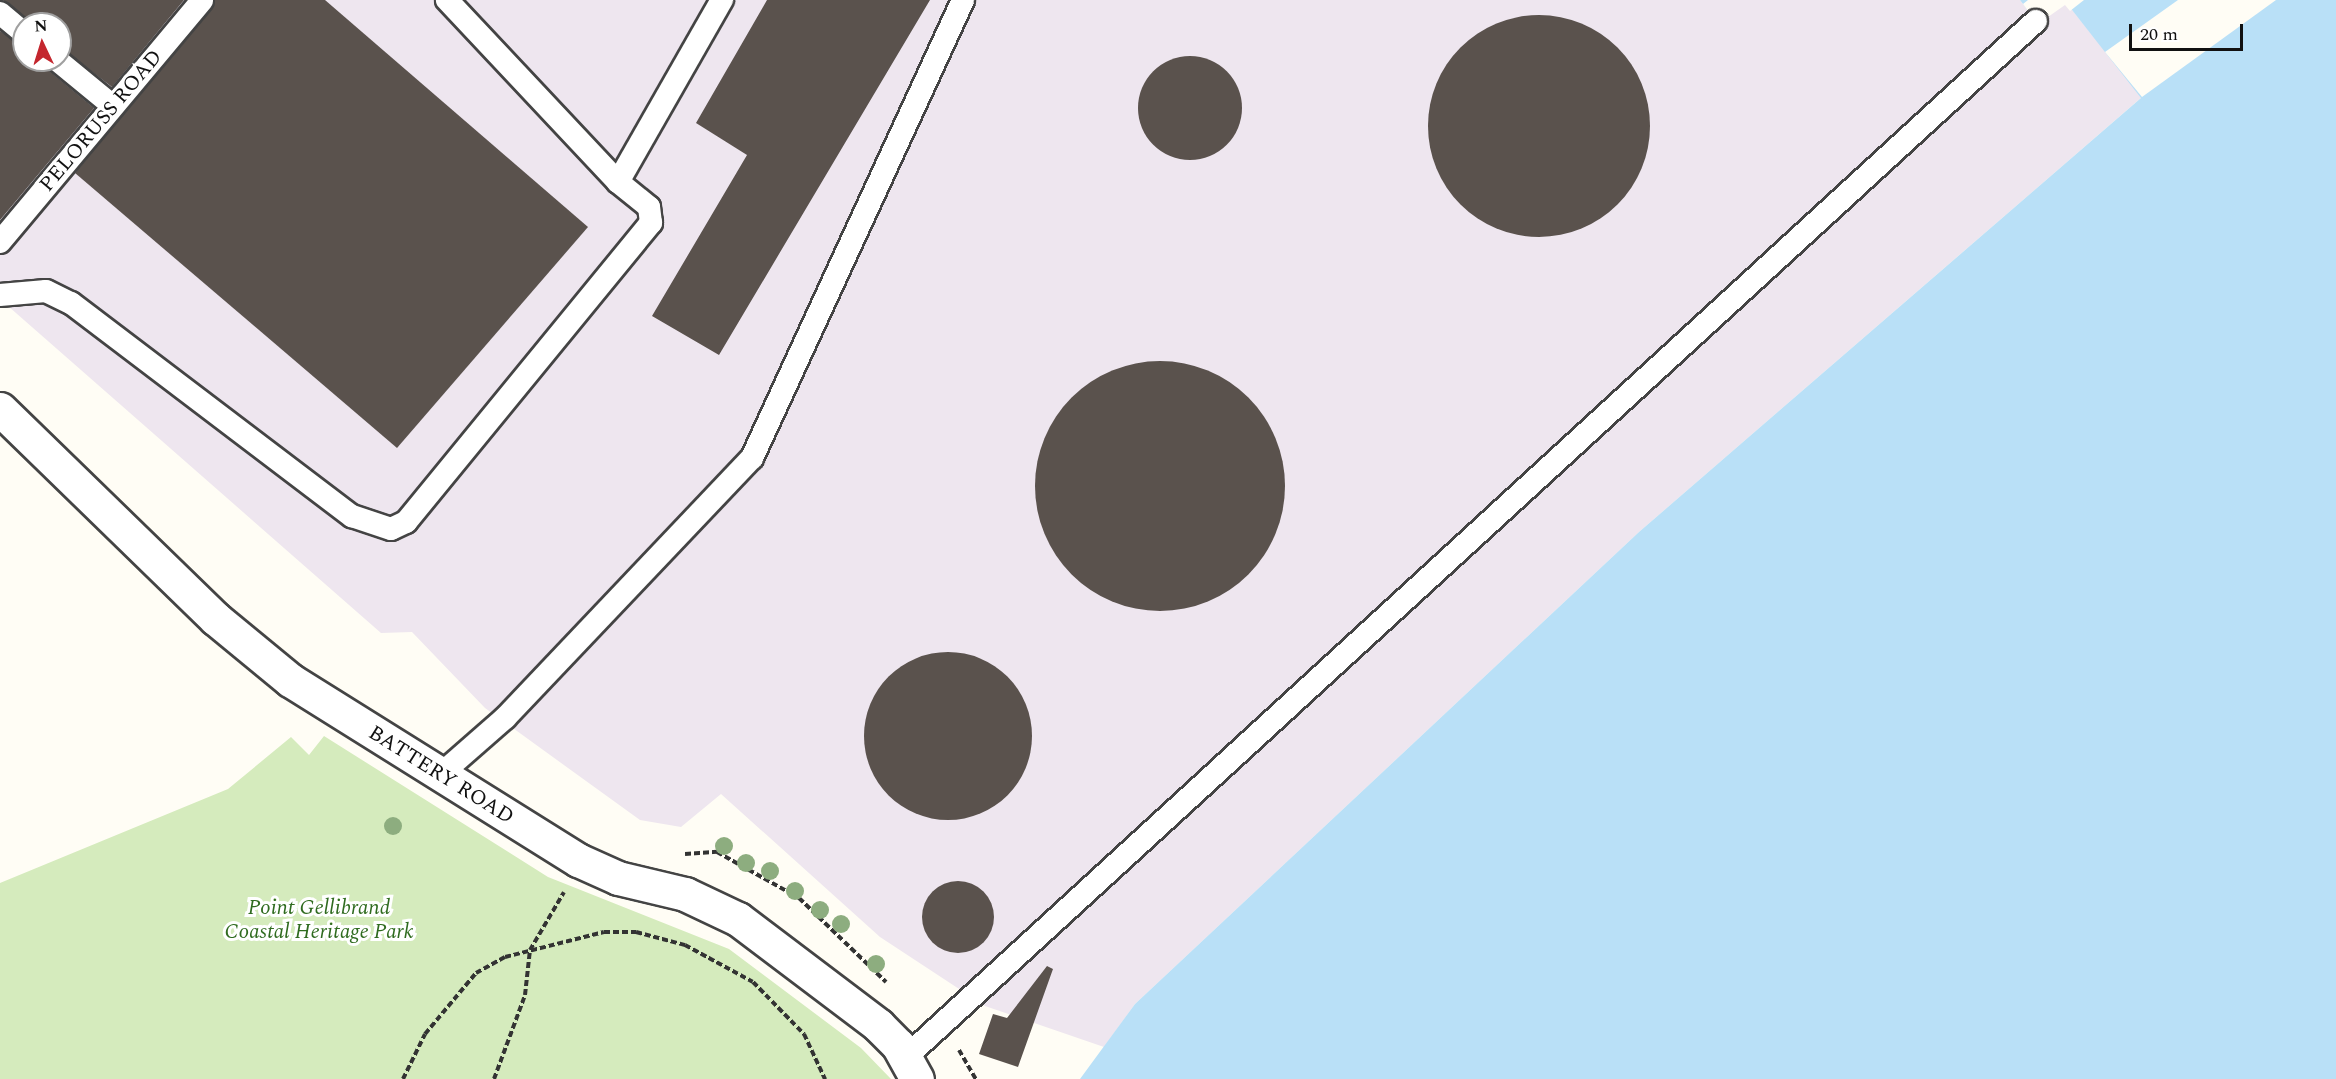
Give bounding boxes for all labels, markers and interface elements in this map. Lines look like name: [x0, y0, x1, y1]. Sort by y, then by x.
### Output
north arrow: [12, 12, 72, 72]
scale bar: [2132, 12, 2246, 50]
text: N: [34, 14, 48, 38]
text: 20 m: [2140, 21, 2178, 48]
street label: PELORUSS ROAD: [34, 45, 168, 197]
street label: BATTERY ROAD: [364, 720, 518, 830]
park label: Point Gellibrand Coastal Heritage Park: [224, 895, 414, 945]

